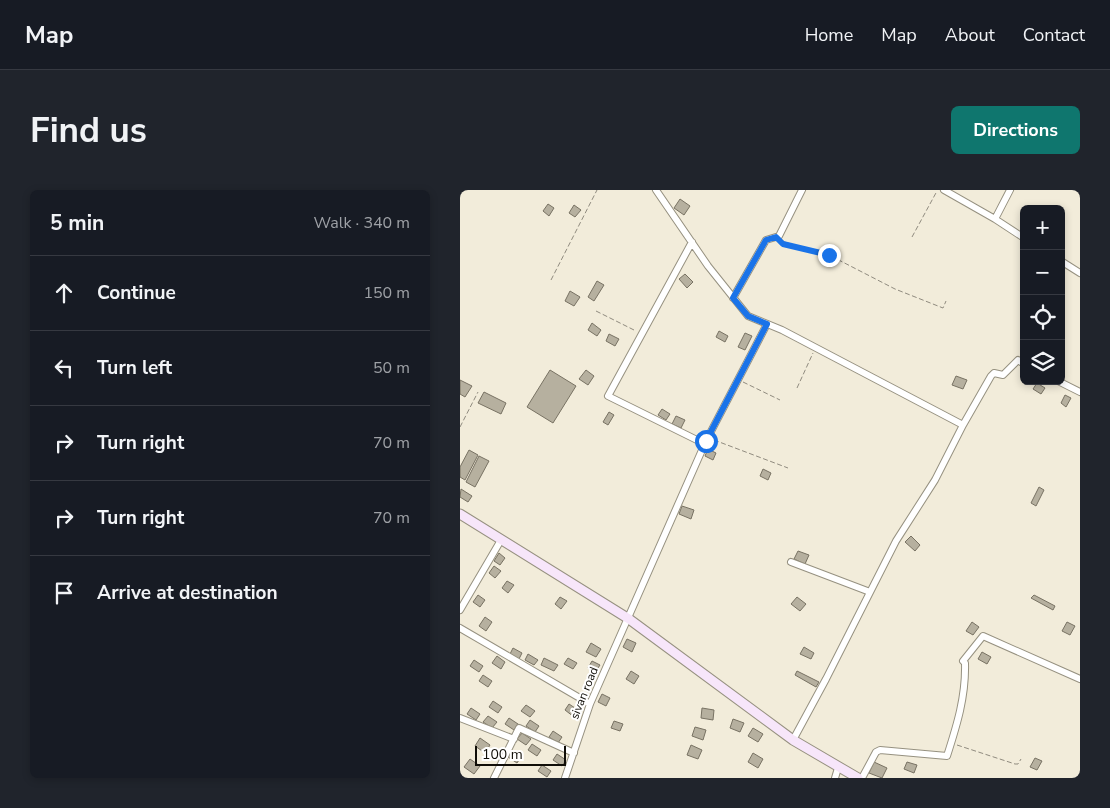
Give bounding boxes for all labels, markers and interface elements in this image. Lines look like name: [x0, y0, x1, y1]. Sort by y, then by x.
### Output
text: Map: [25, 19, 73, 51]
text: Home: [805, 23, 853, 47]
text: Map: [881, 23, 917, 47]
text: About: [945, 23, 995, 47]
text: Contact: [1023, 23, 1085, 47]
button: Directions: [951, 106, 1080, 154]
text: Find us: [30, 107, 147, 154]
map controls: [1020, 205, 1065, 385]
button: +: [1020, 205, 1065, 250]
text: 5 min: [50, 209, 104, 237]
text: Walk · 340 m: [314, 212, 410, 234]
route end: [818, 244, 841, 267]
button: −: [1020, 250, 1065, 295]
icon: ahead: [50, 279, 78, 307]
text: Continue: [97, 280, 176, 306]
text: 150 m: [363, 282, 410, 304]
button: locate: [1020, 295, 1065, 340]
button: layers: [1020, 340, 1065, 385]
icon: left: [50, 354, 78, 382]
text: Turn left: [97, 355, 172, 381]
text: 50 m: [373, 357, 410, 379]
icon: right: [50, 429, 78, 457]
text: Turn right: [97, 430, 184, 456]
route start: [695, 430, 718, 453]
text: 70 m: [373, 432, 410, 454]
icon: right: [50, 504, 78, 532]
text: Turn right: [97, 505, 184, 531]
text: 70 m: [373, 507, 410, 529]
icon: arrive: [50, 579, 78, 607]
text: Arrive at destination: [97, 580, 278, 606]
street label: sivan road: [566, 664, 602, 722]
scale bar: [475, 743, 566, 766]
text: 100 m: [482, 745, 523, 764]

